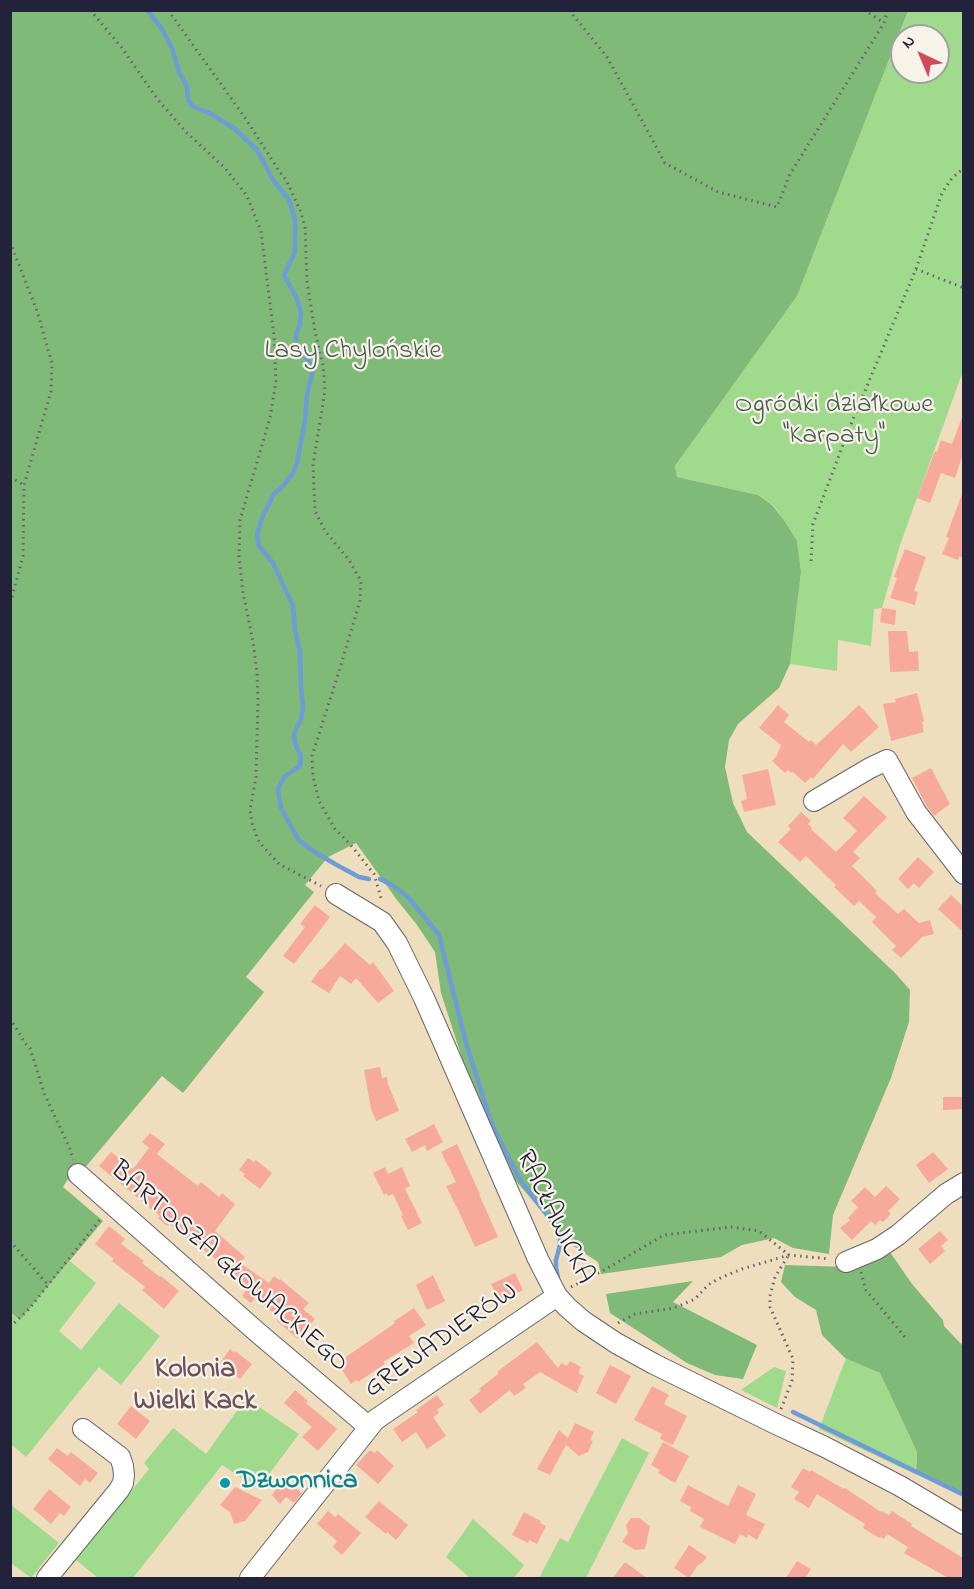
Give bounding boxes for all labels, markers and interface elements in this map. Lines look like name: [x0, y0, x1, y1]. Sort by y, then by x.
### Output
north arrow: [890, 24, 950, 84]
text: N: [897, 30, 921, 55]
park label: Lasy Chylońskie: [264, 337, 442, 369]
park label: Ogródki działkowe "Karpaty": [735, 391, 933, 454]
street label: RACŁAWICKA: [507, 1146, 599, 1290]
street label: BARTOSZA GŁOWACKIEGO: [102, 1155, 354, 1381]
street label: GRENADIERÓW: [359, 1277, 525, 1407]
district label: Kolonia Wielki Kack: [133, 1354, 257, 1420]
place label: Dzwonnica: [237, 1467, 358, 1499]
marker: Dzwonnica: [218, 1476, 232, 1490]

